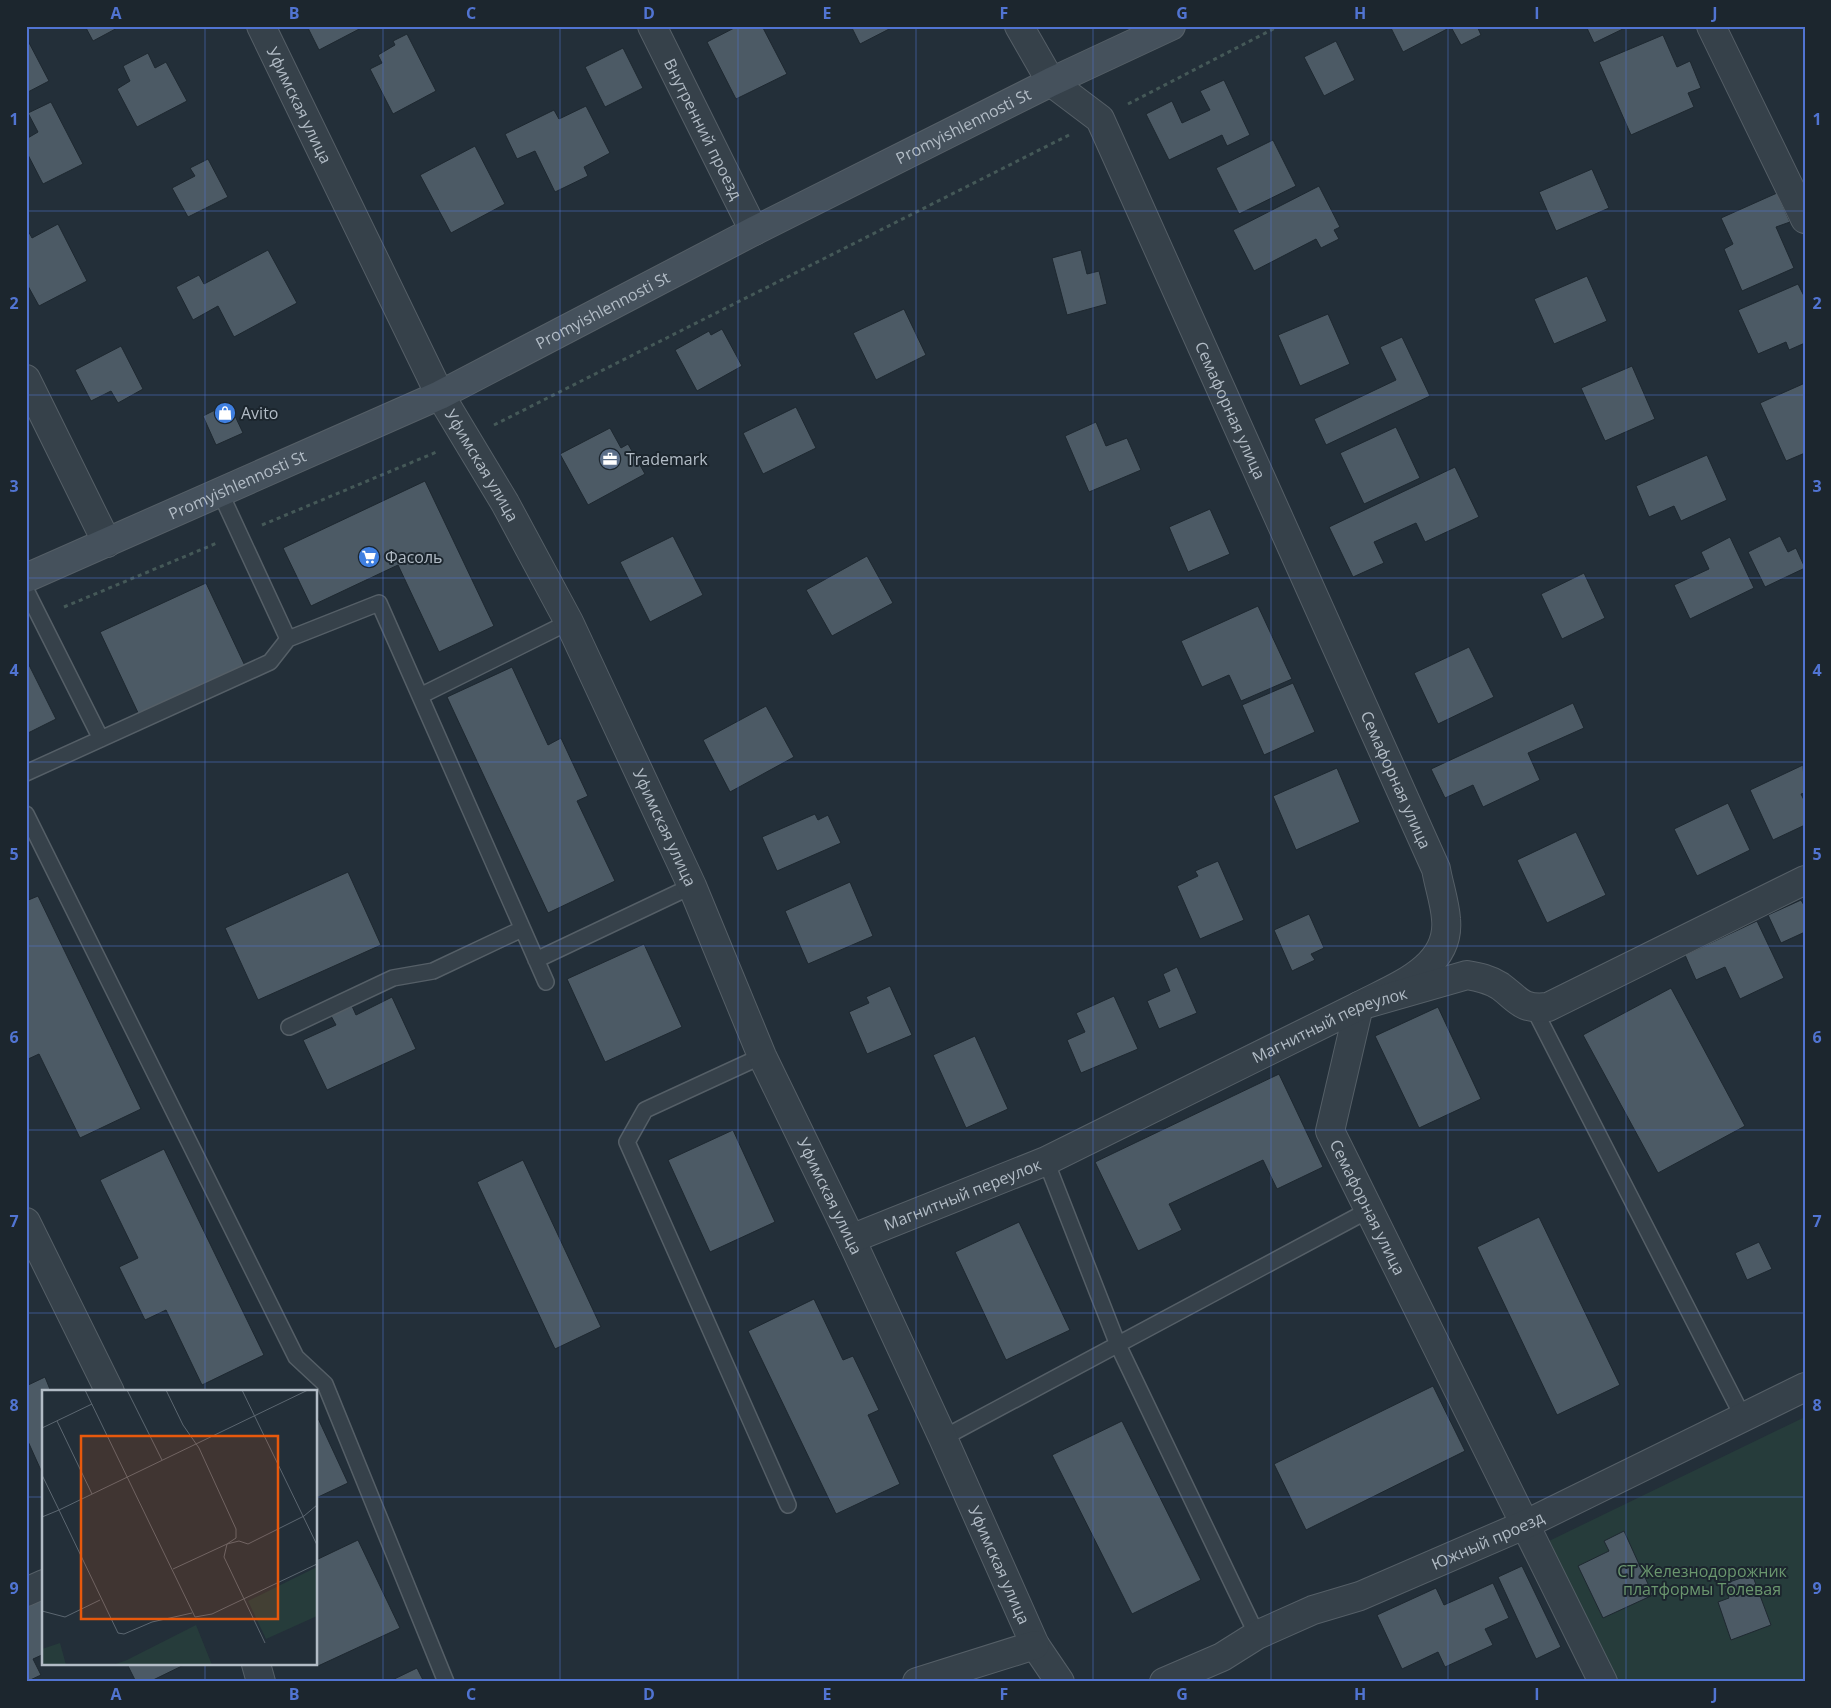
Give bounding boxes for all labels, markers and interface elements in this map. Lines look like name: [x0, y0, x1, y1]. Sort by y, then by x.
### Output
text: A: [110, 2, 122, 24]
text: B: [289, 2, 299, 24]
text: C: [466, 2, 476, 24]
text: D: [643, 2, 655, 24]
text: E: [823, 2, 832, 24]
text: F: [1000, 2, 1008, 24]
text: G: [1176, 2, 1188, 24]
text: H: [1354, 2, 1366, 24]
text: I: [1534, 2, 1540, 24]
text: J: [1710, 2, 1718, 24]
street label: Уфимская улица: [262, 43, 337, 167]
street label: Внутренний проезд: [659, 55, 748, 203]
street label: Promyishlennosti St: [892, 83, 1035, 169]
text: 1: [9, 108, 19, 130]
text: 1: [1812, 108, 1822, 130]
street label: Promyishlennosti St: [532, 266, 674, 354]
text: 2: [9, 292, 19, 314]
text: 2: [1812, 292, 1822, 314]
street label: Семафорная улица: [1190, 338, 1271, 483]
shop icon: Avito: [213, 401, 237, 425]
place label: Avito: [241, 402, 278, 424]
street label: Уфимская улица: [440, 405, 524, 525]
street label: Promyishlennosti St: [165, 444, 310, 525]
office icon: Trademark: [598, 447, 622, 471]
place label: Trademark: [626, 448, 708, 470]
text: 3: [9, 475, 19, 497]
text: 3: [1812, 475, 1822, 497]
supermarket icon: Фасоль: [357, 545, 381, 569]
place label: Фасоль: [385, 546, 443, 568]
text: 4: [9, 659, 19, 681]
text: 4: [1812, 659, 1822, 681]
street label: Семафорная улица: [1356, 707, 1437, 852]
street label: Уфимская улица: [628, 765, 702, 890]
text: 5: [9, 843, 19, 865]
text: 5: [1812, 843, 1822, 865]
street label: Магнитный переулок: [1248, 982, 1410, 1068]
text: 6: [9, 1026, 19, 1048]
text: 6: [1812, 1026, 1822, 1048]
street label: Уфимская улица: [792, 1134, 868, 1258]
street label: Семафорная улица: [1325, 1136, 1411, 1279]
street label: Магнитный переулок: [881, 1153, 1045, 1236]
text: 7: [9, 1210, 19, 1232]
text: 7: [1812, 1210, 1822, 1232]
inset map: [42, 1390, 318, 1666]
text: 8: [9, 1394, 19, 1416]
text: 8: [1812, 1394, 1822, 1416]
street label: Уфимская улица: [963, 1502, 1035, 1628]
street label: Южный проезд: [1428, 1506, 1547, 1575]
park label: СТ Железнодорожник платформы Толевая: [1617, 1560, 1788, 1600]
text: 9: [9, 1577, 19, 1599]
text: 9: [1812, 1577, 1822, 1599]
text: A: [110, 1683, 122, 1705]
text: B: [289, 1683, 299, 1705]
text: C: [466, 1683, 476, 1705]
text: D: [643, 1683, 655, 1705]
text: E: [823, 1683, 832, 1705]
text: F: [1000, 1683, 1008, 1705]
text: G: [1176, 1683, 1188, 1705]
text: H: [1354, 1683, 1366, 1705]
text: I: [1534, 1683, 1540, 1705]
text: J: [1710, 1683, 1718, 1705]

